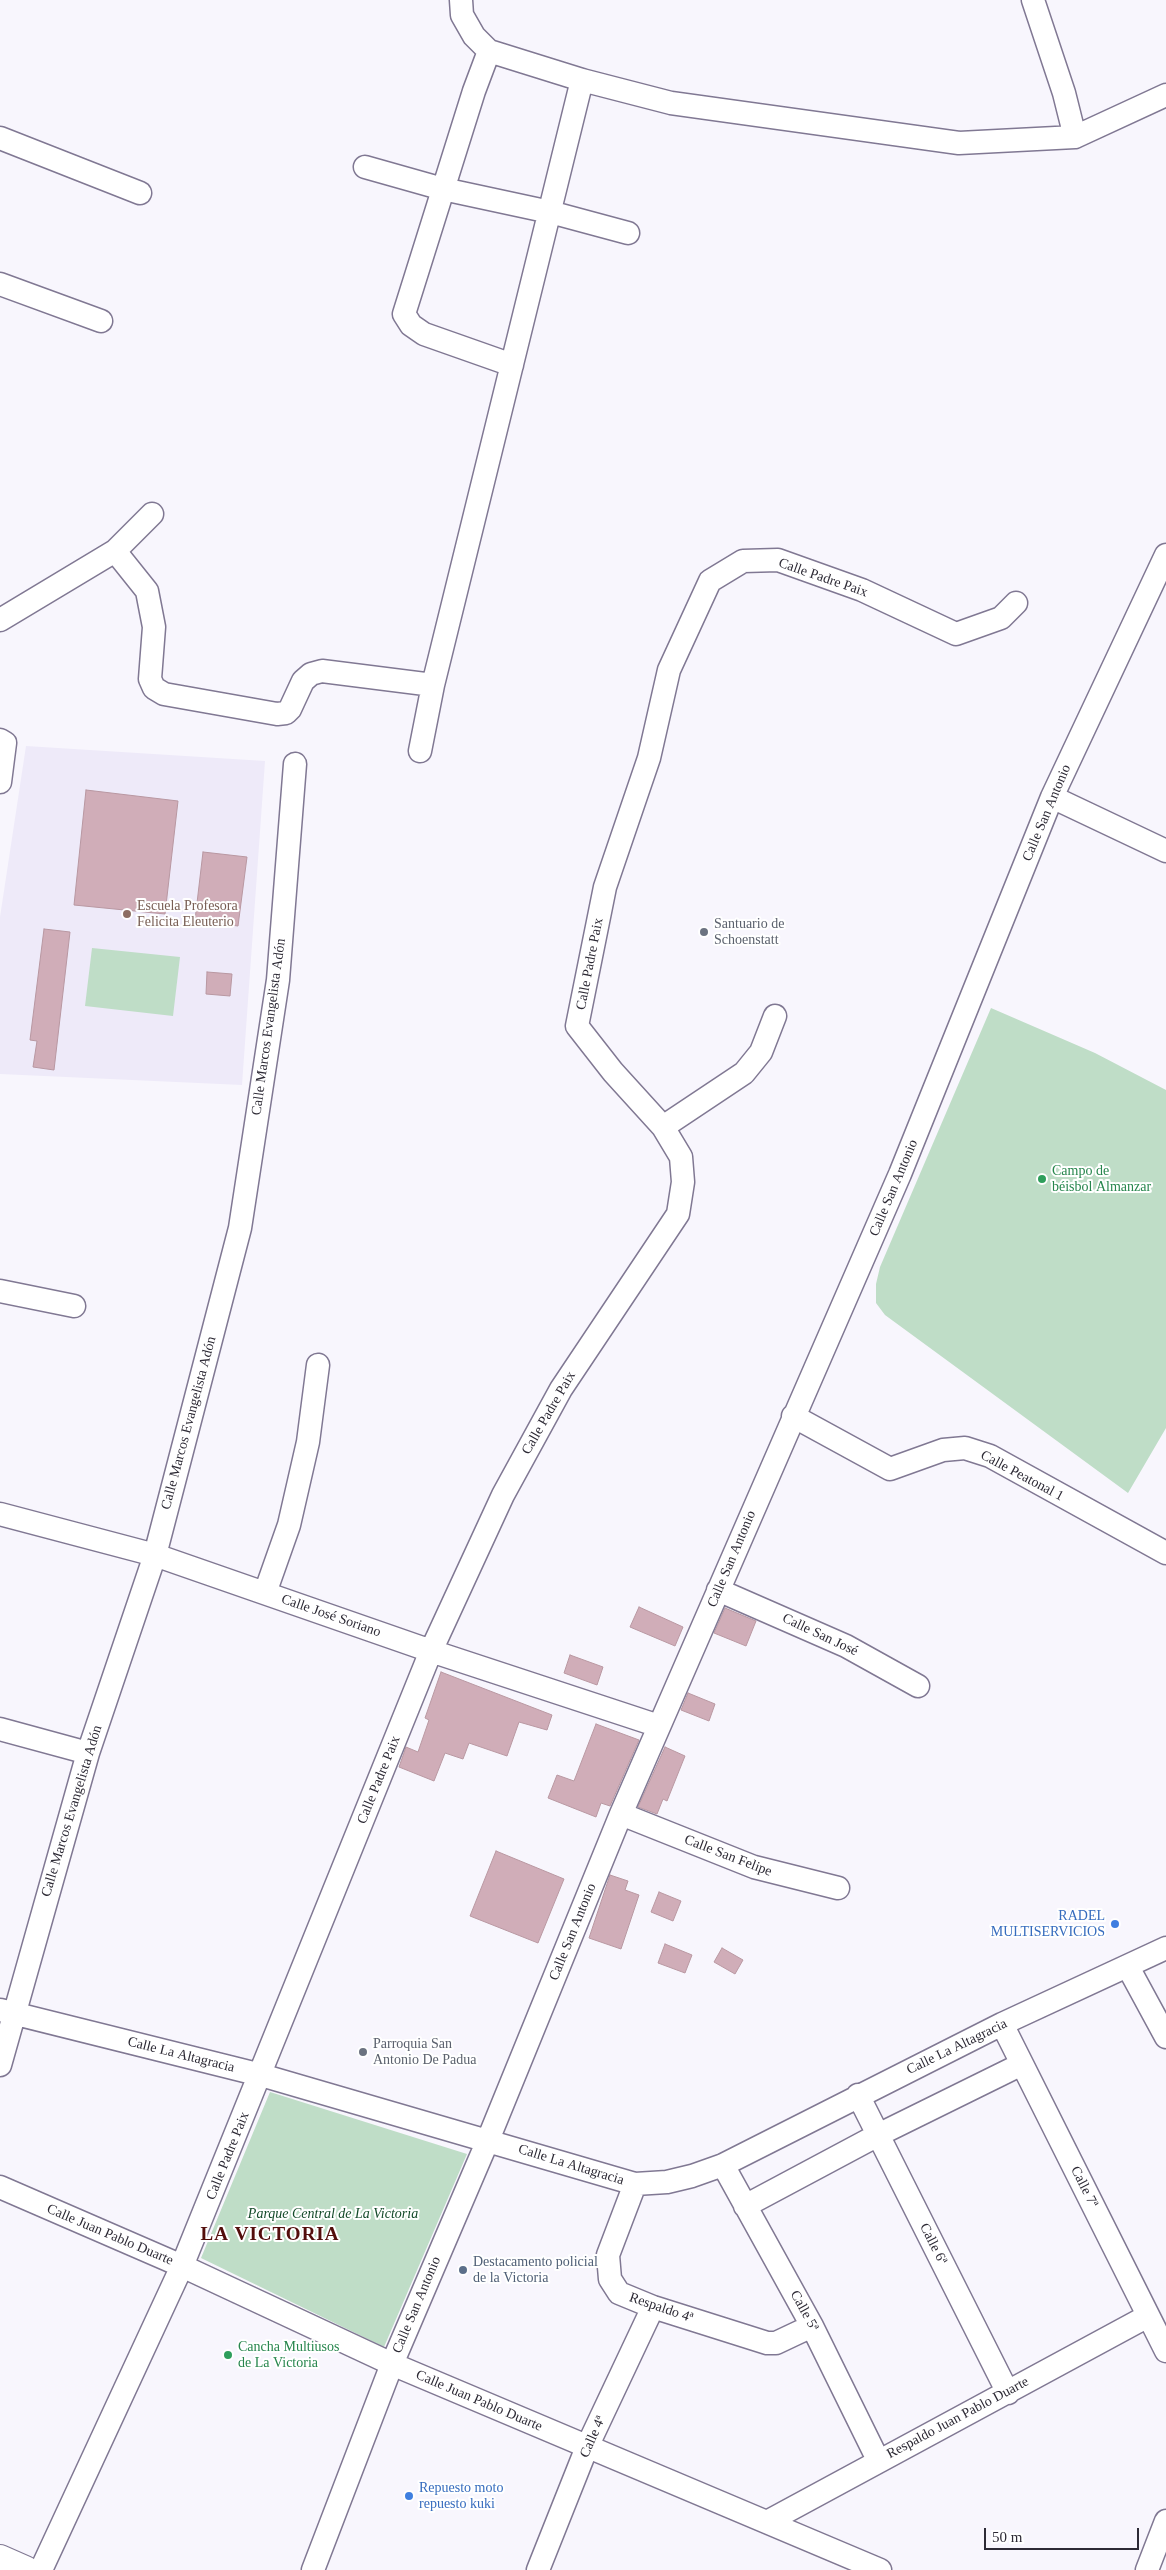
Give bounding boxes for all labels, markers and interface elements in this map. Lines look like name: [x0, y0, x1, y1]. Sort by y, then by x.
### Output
street label: Calle Padre Paix: [776, 555, 870, 601]
street label: Calle San Antonio: [1019, 762, 1075, 864]
place label: Escuela Profesora Felicita Eleuterio: [137, 898, 238, 930]
marker: Escuela Profesora Felicita Eleuterio: [121, 908, 133, 920]
place label: Santuario de Schoenstatt: [714, 916, 784, 949]
street label: Calle Padre Paix: [573, 917, 607, 1011]
marker: Santuario de Schoenstatt: [698, 926, 710, 938]
street label: Calle Marcos Evangelista Adón: [248, 937, 290, 1117]
street label: Calle San Antonio: [866, 1137, 922, 1239]
place label: Campo de béisbol Almanzar: [1052, 1163, 1151, 1196]
marker: Campo de béisbol Almanzar: [1036, 1173, 1048, 1185]
street label: Calle Marcos Evangelista Adón: [158, 1335, 220, 1511]
street label: Calle Padre Paix: [518, 1368, 580, 1458]
street label: Calle Peatonal 1: [978, 1447, 1066, 1505]
street label: Calle San Antonio: [704, 1508, 760, 1610]
street label: Calle José Soriano: [279, 1591, 383, 1641]
street label: Calle San José: [779, 1610, 861, 1660]
street label: Calle Marcos Evangelista Adón: [38, 1723, 106, 1899]
street label: Calle Padre Paix: [354, 1734, 404, 1826]
street label: Calle San Felipe: [682, 1832, 774, 1880]
street label: Calle San Antonio: [546, 1881, 600, 1983]
place label: RADEL MULTISERVICIOS: [991, 1908, 1105, 1940]
marker: RADEL MULTISERVICIOS: [1109, 1918, 1121, 1930]
street label: Calle La Altagracia: [904, 2015, 1010, 2079]
street label: Calle La Altagracia: [126, 2034, 236, 2076]
place label: Parroquia San Antonio De Padua: [373, 2036, 476, 2068]
marker: Parroquia San Antonio De Padua: [357, 2046, 369, 2058]
street label: Calle Padre Paix: [203, 2110, 253, 2202]
street label: Calle La Altagracia: [516, 2141, 626, 2189]
street label: Calle 7ª: [1067, 2164, 1101, 2210]
street label: Calle Juan Pablo Duarte: [44, 2201, 176, 2269]
park label: Parque Central de La Victoria: [248, 2206, 418, 2222]
street label: Calle 6ª: [916, 2221, 950, 2267]
district label: LA VICTORIA: [199, 2224, 341, 2246]
street label: Calle San Antonio: [389, 2254, 445, 2356]
place label: Destacamento policial de la Victoria: [473, 2254, 598, 2286]
marker: Destacamento policial de la Victoria: [457, 2264, 469, 2276]
street label: Calle 5ª: [786, 2288, 822, 2334]
street label: Respaldo 4ª: [627, 2289, 695, 2327]
place label: Cancha Multiusos de La Victoria: [238, 2339, 339, 2372]
marker: Cancha Multiusos de La Victoria: [222, 2349, 234, 2361]
street label: Calle Juan Pablo Duarte: [413, 2367, 545, 2435]
street label: Respaldo Juan Pablo Duarte: [884, 2373, 1032, 2463]
street label: Calle 4ª: [576, 2414, 610, 2460]
place label: Repuesto moto repuesto kuki: [419, 2480, 503, 2512]
marker: Repuesto moto repuesto kuki: [403, 2490, 415, 2502]
scale bar: [986, 2518, 1141, 2550]
text: 50 m: [992, 2529, 1022, 2545]

